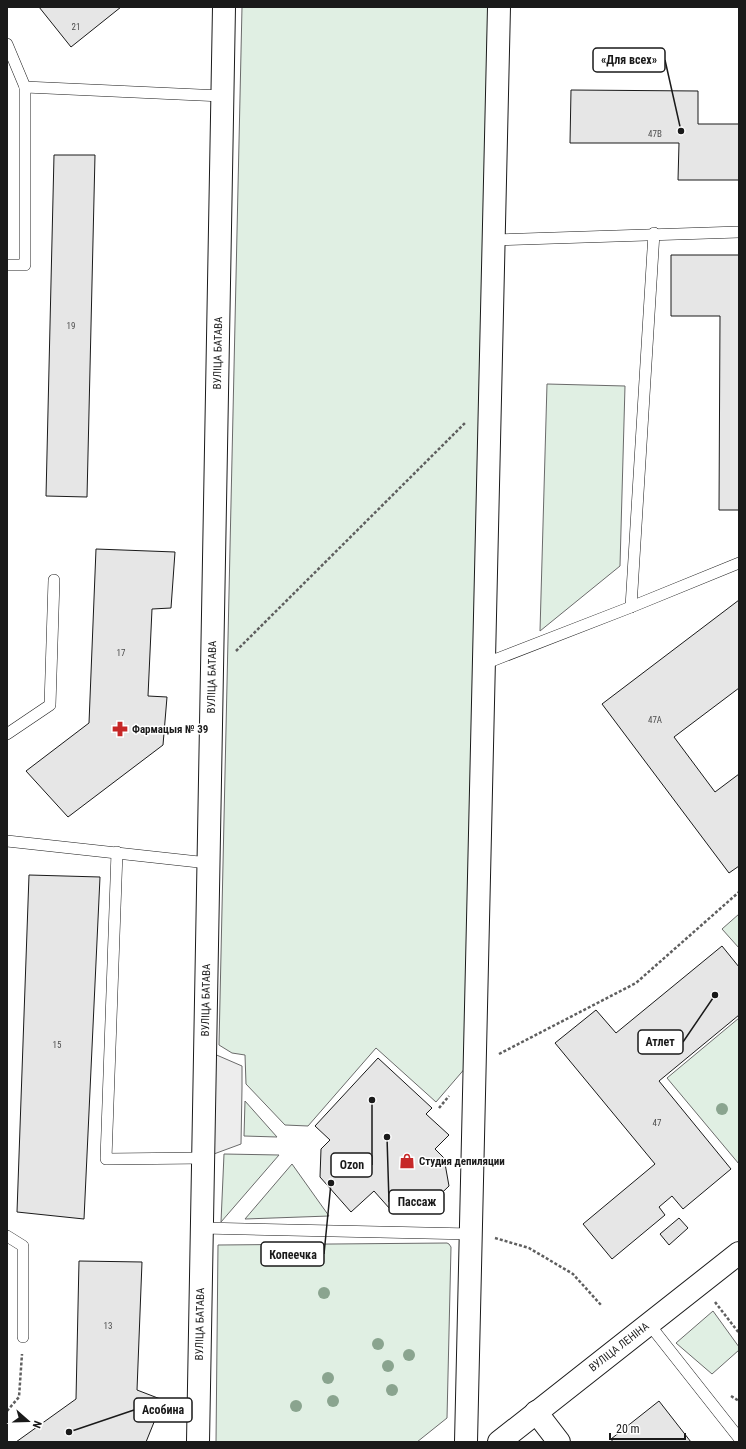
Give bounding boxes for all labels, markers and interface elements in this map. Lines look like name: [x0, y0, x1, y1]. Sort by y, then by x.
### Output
house number: 21: [72, 22, 80, 32]
callout: «Для всех»: [593, 48, 665, 72]
text: «Для всех»: [601, 53, 657, 67]
house number: 47В: [648, 129, 662, 139]
street label: ВУЛІЦА БАТАВА: [211, 316, 225, 390]
house number: 19: [67, 321, 75, 331]
street label: ВУЛІЦА БАТАВА: [205, 640, 219, 714]
house number: 17: [117, 648, 126, 658]
house number: 47А: [648, 715, 662, 725]
pharmacy icon: Фармацыя № 39: [111, 720, 129, 738]
place label: Фармацыя № 39: [132, 723, 208, 736]
street label: ВУЛІЦА БАТАВА: [199, 963, 213, 1037]
callout: Атлет: [638, 1030, 683, 1054]
text: Атлет: [645, 1035, 675, 1049]
house number: 15: [53, 1040, 62, 1050]
house number: 47: [653, 1118, 662, 1128]
shop icon: Студия депиляции: [398, 1152, 416, 1170]
callout: Ozon: [331, 1153, 372, 1177]
place label: Студия депиляции: [419, 1155, 505, 1168]
text: Ozon: [340, 1158, 364, 1172]
callout: Пассаж: [389, 1190, 444, 1214]
text: Пассаж: [398, 1195, 436, 1209]
callout: Копеечка: [261, 1242, 324, 1266]
text: Копеечка: [269, 1248, 317, 1262]
street label: ВУЛІЦА БАТАВА: [193, 1287, 207, 1361]
street label: ВУЛІЦА ЛЕНІНА: [587, 1319, 652, 1374]
house number: 13: [104, 1321, 112, 1331]
callout: Асобина: [134, 1398, 192, 1422]
north arrow: [8, 1401, 48, 1441]
text: Асобина: [142, 1403, 184, 1417]
scale bar: [610, 1415, 685, 1441]
text: N: [30, 1419, 44, 1430]
text: 20 m: [616, 1422, 640, 1436]

